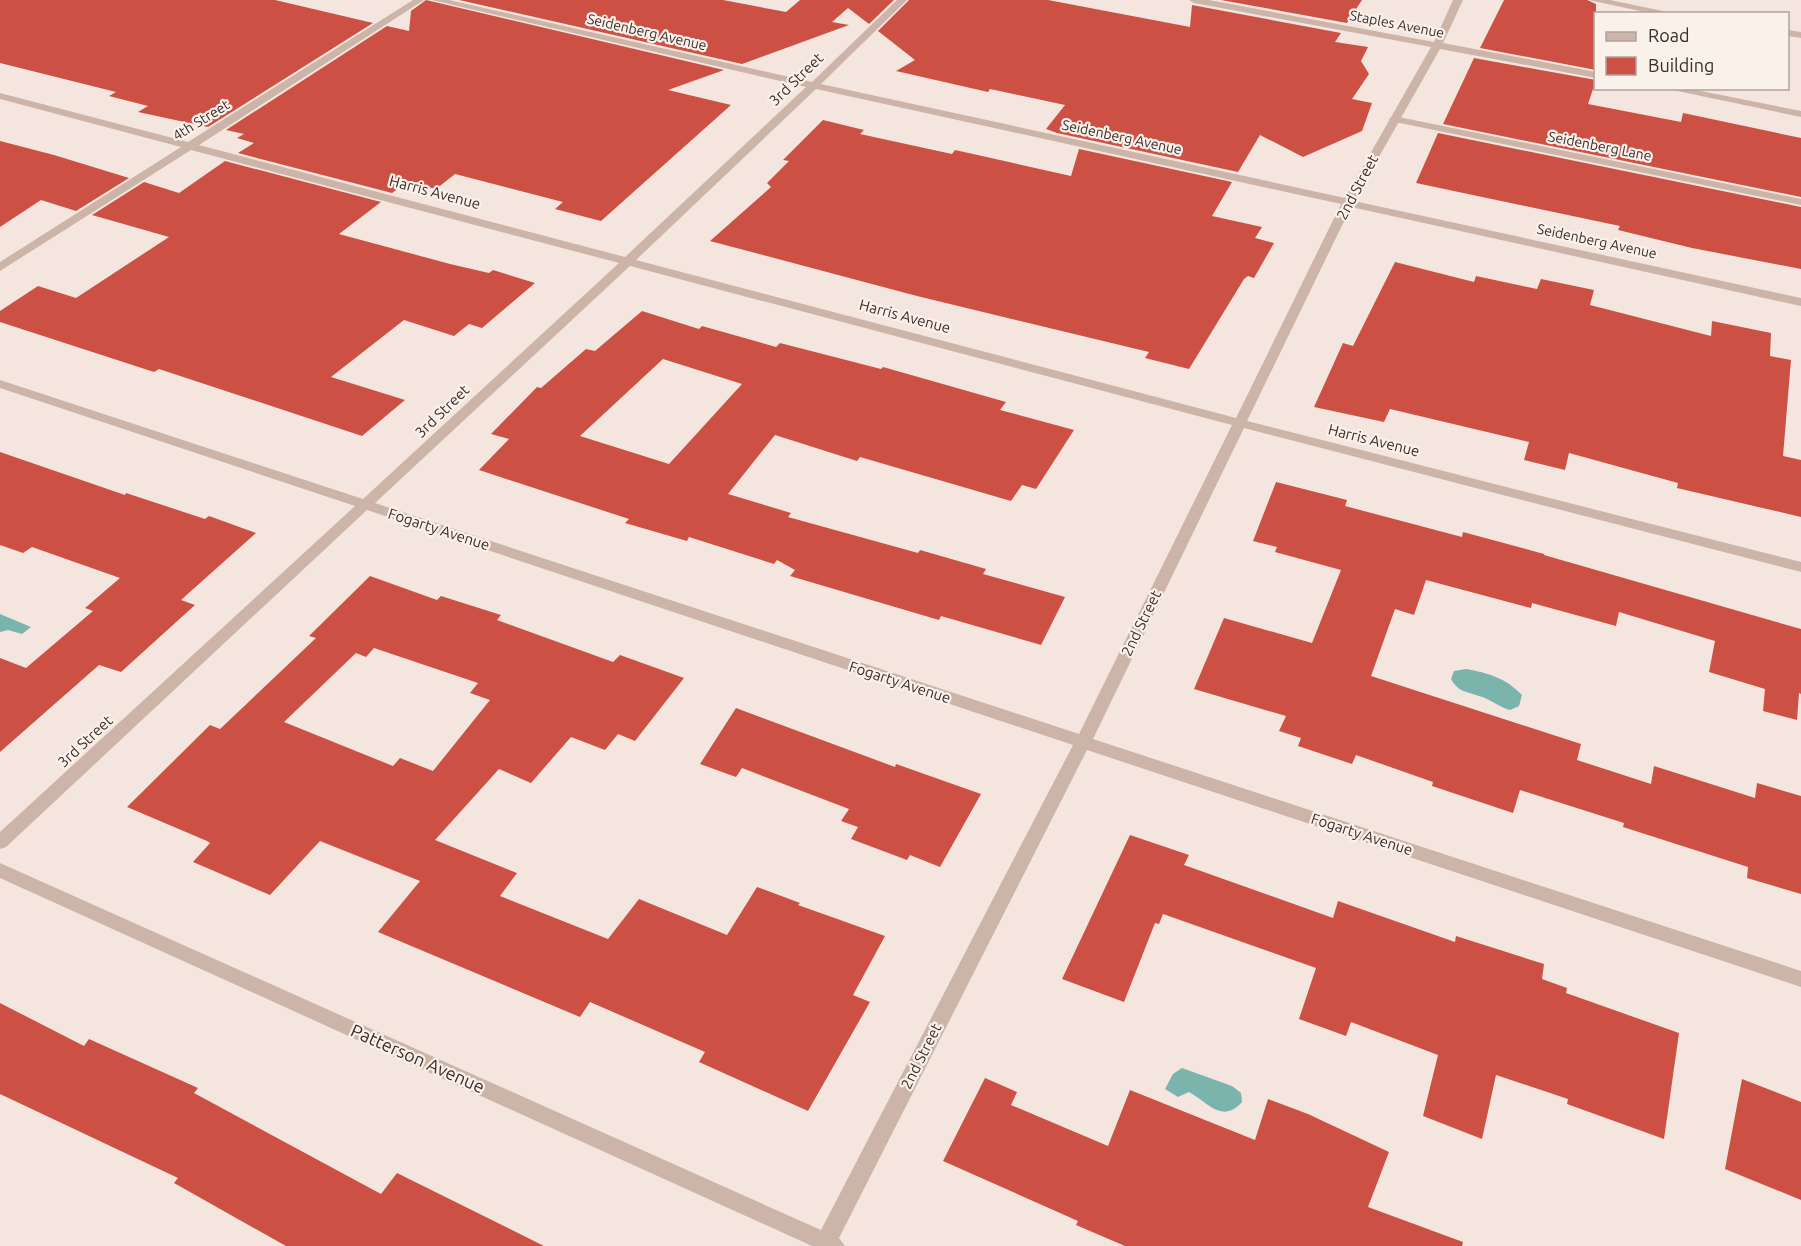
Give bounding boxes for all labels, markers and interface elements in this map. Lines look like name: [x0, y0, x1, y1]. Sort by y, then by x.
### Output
street label: Staples Avenue: [1348, 7, 1446, 41]
street label: Seidenberg Avenue: [586, 10, 708, 54]
legend: [1594, 12, 1789, 90]
text: Road: [1648, 25, 1690, 45]
street label: 3rd Street: [766, 49, 827, 109]
text: Building: [1648, 55, 1714, 75]
street label: 4th Street: [170, 96, 233, 144]
street label: Seidenberg Avenue: [1061, 116, 1183, 158]
street label: Seidenberg Lane: [1547, 128, 1653, 164]
street label: 2nd Street: [1333, 152, 1381, 222]
street label: Harris Avenue: [388, 172, 482, 212]
street label: Seidenberg Avenue: [1536, 220, 1658, 262]
street label: Harris Avenue: [858, 296, 952, 336]
street label: 3rd Street: [412, 381, 473, 441]
street label: Harris Avenue: [1326, 420, 1422, 460]
street label: Fogarty Avenue: [386, 505, 492, 553]
street label: 2nd Street: [1118, 587, 1164, 659]
street label: Fogarty Avenue: [847, 658, 953, 706]
street label: 3rd Street: [54, 711, 116, 770]
street label: Fogarty Avenue: [1309, 810, 1415, 858]
street label: Patterson Avenue: [348, 1020, 488, 1096]
street label: 2nd Street: [897, 1020, 945, 1092]

